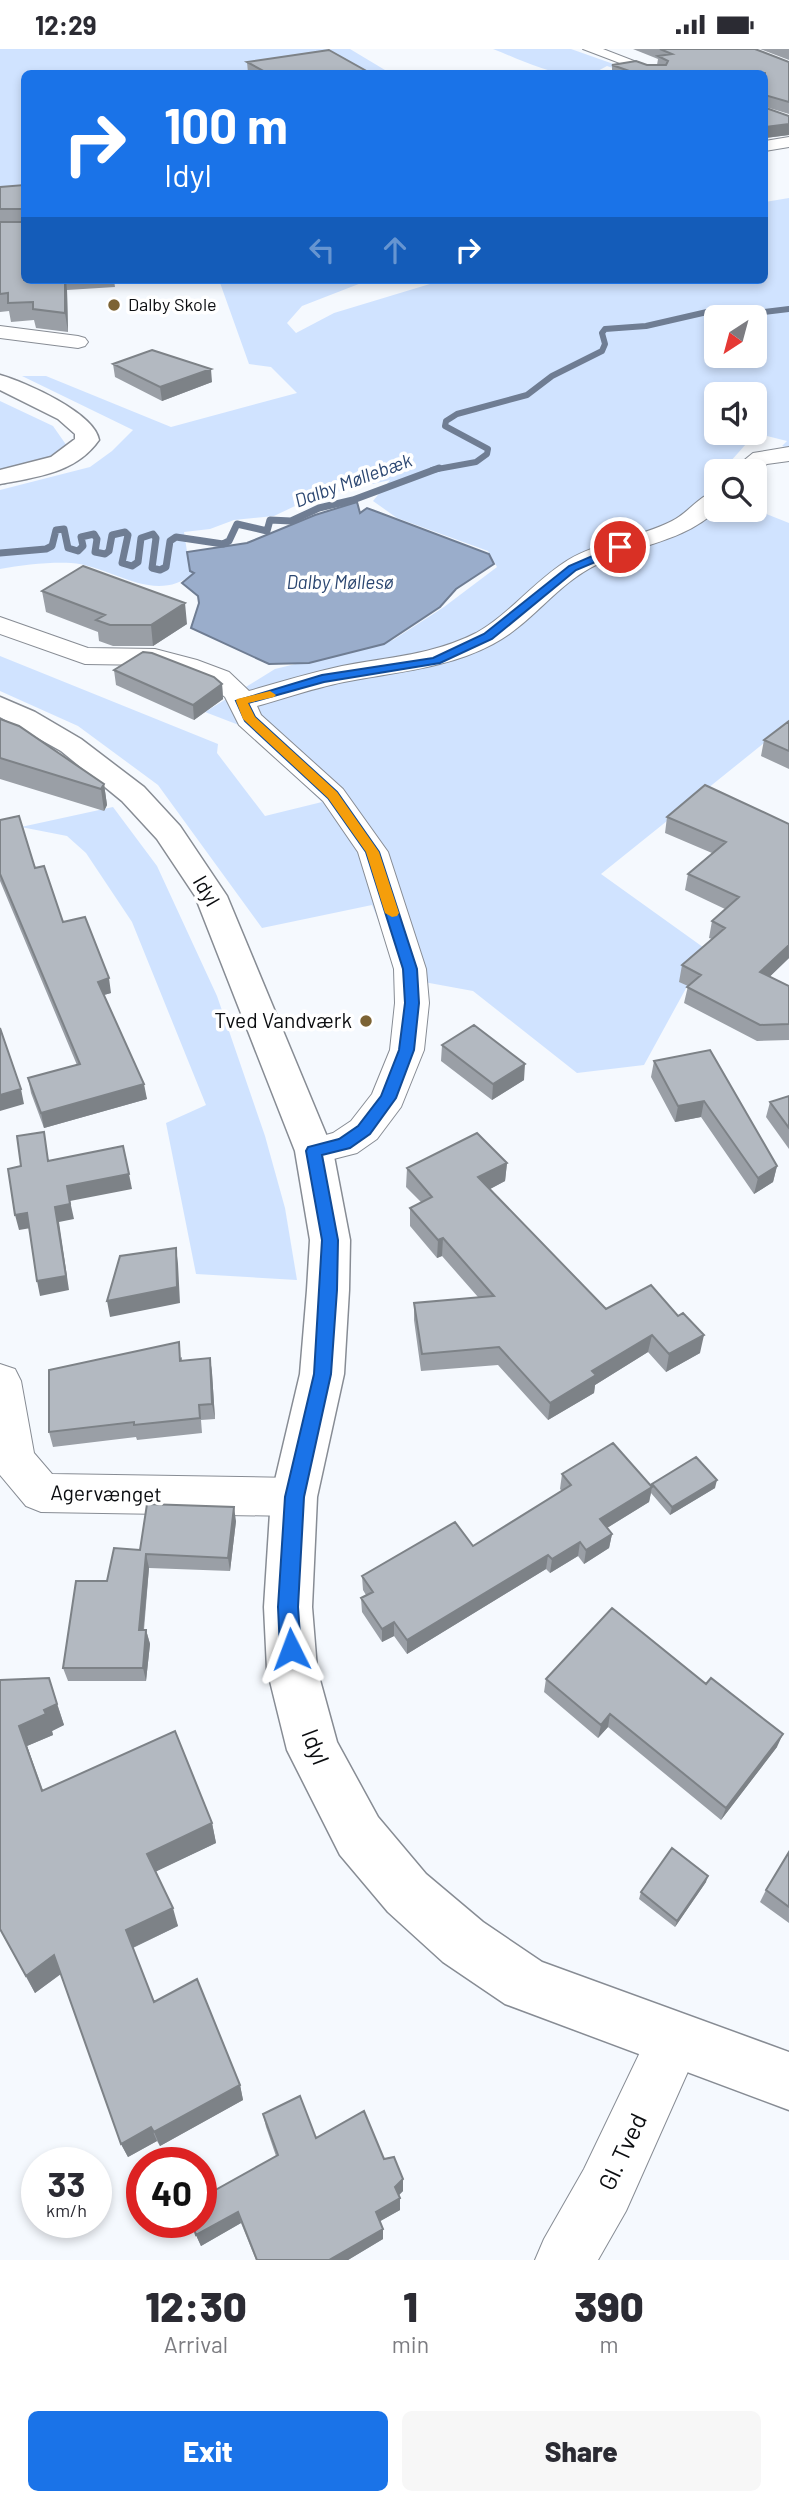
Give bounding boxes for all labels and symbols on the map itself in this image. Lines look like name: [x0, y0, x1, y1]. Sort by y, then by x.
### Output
place label: Dalby Skole: [128, 293, 217, 315]
marker: Dalby Skole: [106, 297, 122, 313]
north arrow: [704, 305, 766, 367]
water label: Dalby Møllebæk: [291, 447, 415, 511]
pin: [590, 517, 650, 577]
water label: Dalby Møllesø: [286, 570, 394, 593]
street label: Idyl: [189, 870, 226, 910]
place label: Tved Vandværk: [214, 1007, 352, 1032]
marker: Tved Vandværk: [358, 1013, 374, 1029]
street label: Agervænget: [50, 1479, 162, 1506]
position arrow: [254, 1612, 328, 1686]
street label: Idyl: [296, 1724, 336, 1768]
street label: Gl. Tved: [591, 2108, 652, 2194]
speed limit sign: 40: [126, 2147, 217, 2238]

